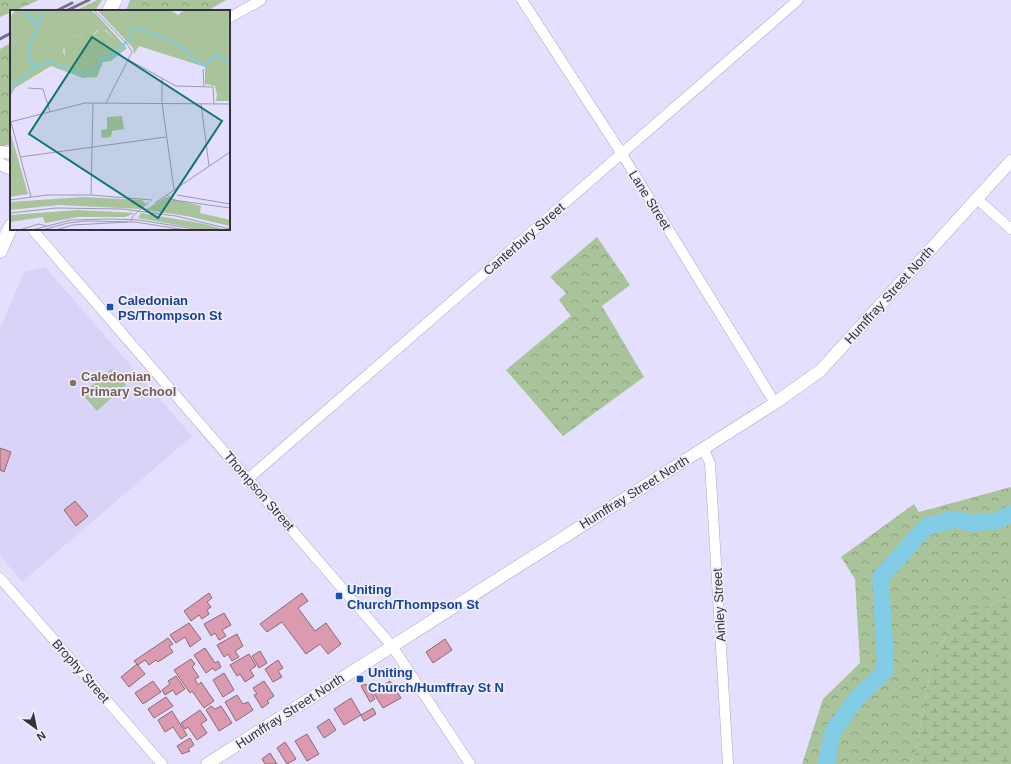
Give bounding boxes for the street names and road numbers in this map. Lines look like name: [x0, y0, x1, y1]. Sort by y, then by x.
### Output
street label: Lane Street: [626, 168, 674, 233]
street label: Canterbury Street: [480, 199, 568, 278]
street label: Humffray Street North: [841, 243, 937, 347]
street label: Thompson Street: [221, 448, 298, 534]
street label: Humffray Street North: [577, 452, 691, 532]
street label: Ainley Street: [710, 567, 728, 642]
street label: Brophy Street: [49, 636, 113, 706]
street label: Humffray Street North: [233, 670, 347, 752]

